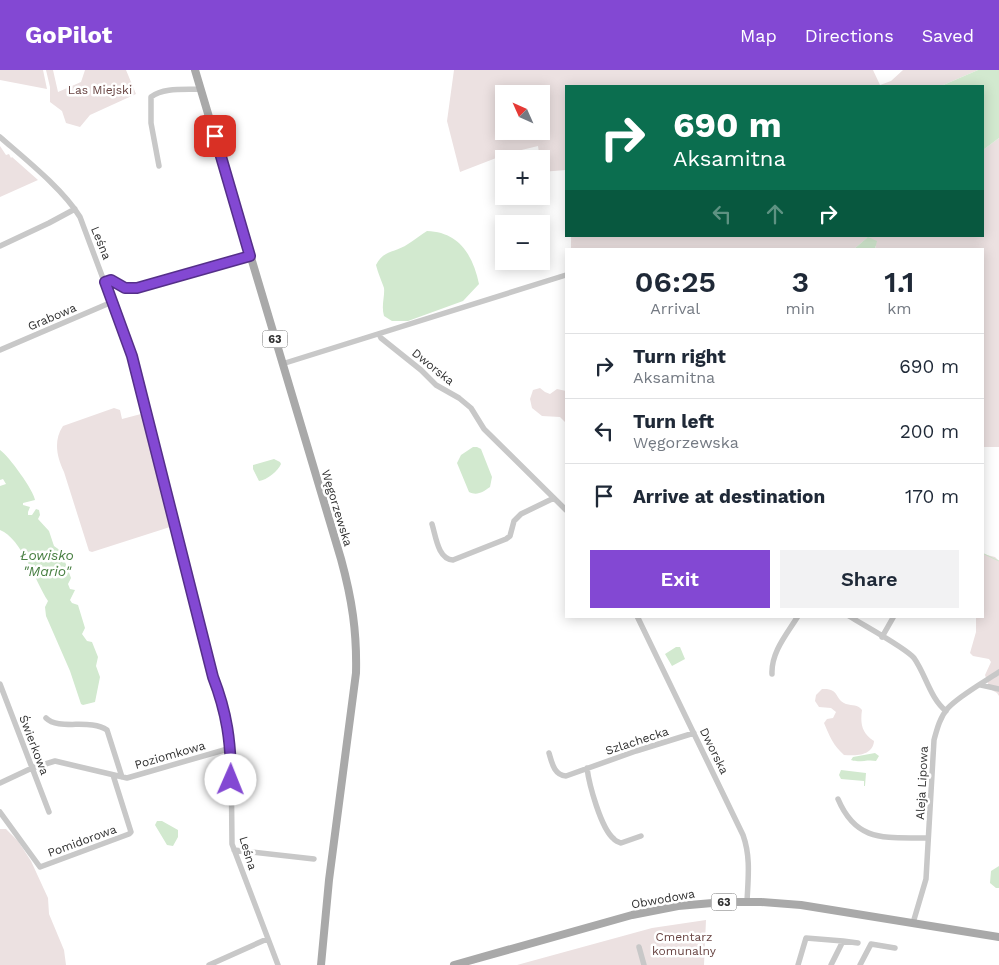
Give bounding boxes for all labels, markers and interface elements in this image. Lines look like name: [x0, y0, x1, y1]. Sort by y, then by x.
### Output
text: GoPilot: [25, 21, 112, 49]
text: Map: [740, 25, 777, 46]
text: Directions: [805, 25, 894, 46]
text: Saved: [922, 25, 974, 46]
park label: Las Miejski: [68, 83, 132, 97]
north arrow: [495, 85, 550, 140]
map controls: [495, 85, 550, 270]
text: 690 m: [673, 104, 782, 146]
icon: right: [590, 105, 655, 170]
pin: [194, 115, 236, 157]
icon: arrive: [201, 122, 229, 150]
text: Aksamitna: [673, 146, 786, 171]
button: +: [495, 150, 550, 205]
icon: left: [708, 200, 736, 228]
icon: ahead: [761, 200, 789, 228]
icon: right: [814, 200, 842, 228]
button: −: [495, 215, 550, 270]
street label: Leśna: [88, 224, 114, 262]
text: 06:25: [634, 264, 716, 299]
text: 3: [791, 264, 809, 299]
text: 1.1: [884, 264, 915, 299]
text: Arrival: [650, 299, 700, 318]
text: min: [786, 299, 815, 318]
text: km: [887, 299, 912, 318]
street label: Grabowa: [26, 300, 79, 333]
road number: 63: [262, 330, 288, 348]
text: Turn right: [633, 345, 726, 368]
street label: Dworska: [409, 346, 457, 388]
icon: right: [590, 352, 618, 380]
text: 690 m: [899, 355, 959, 378]
text: Aksamitna: [633, 368, 715, 387]
text: Turn left: [633, 410, 714, 433]
icon: left: [590, 417, 618, 445]
text: 200 m: [900, 420, 959, 443]
text: Węgorzewska: [633, 433, 739, 452]
street label: Węgorzewska: [319, 468, 355, 548]
icon: arrive: [590, 482, 618, 510]
text: Arrive at destination: [633, 485, 825, 508]
text: 170 m: [905, 485, 959, 508]
water label: Łowisko "Mario": [20, 547, 74, 579]
button: Exit: [590, 550, 770, 608]
button: Share: [780, 550, 959, 608]
street label: Świerkowa: [16, 713, 52, 777]
street label: Szlachecka: [604, 724, 671, 758]
street label: Dworska: [697, 725, 731, 777]
street label: Poziomkowa: [133, 738, 207, 772]
street label: Aleja Lipowa: [913, 746, 931, 820]
position arrow: [204, 753, 256, 805]
street label: Pomidorowa: [46, 822, 118, 860]
street label: Leśna: [236, 834, 260, 872]
street label: Obwodowa: [630, 886, 696, 911]
road number: 63: [712, 894, 736, 910]
park label: Cmentarz komunalny: [652, 930, 717, 958]

